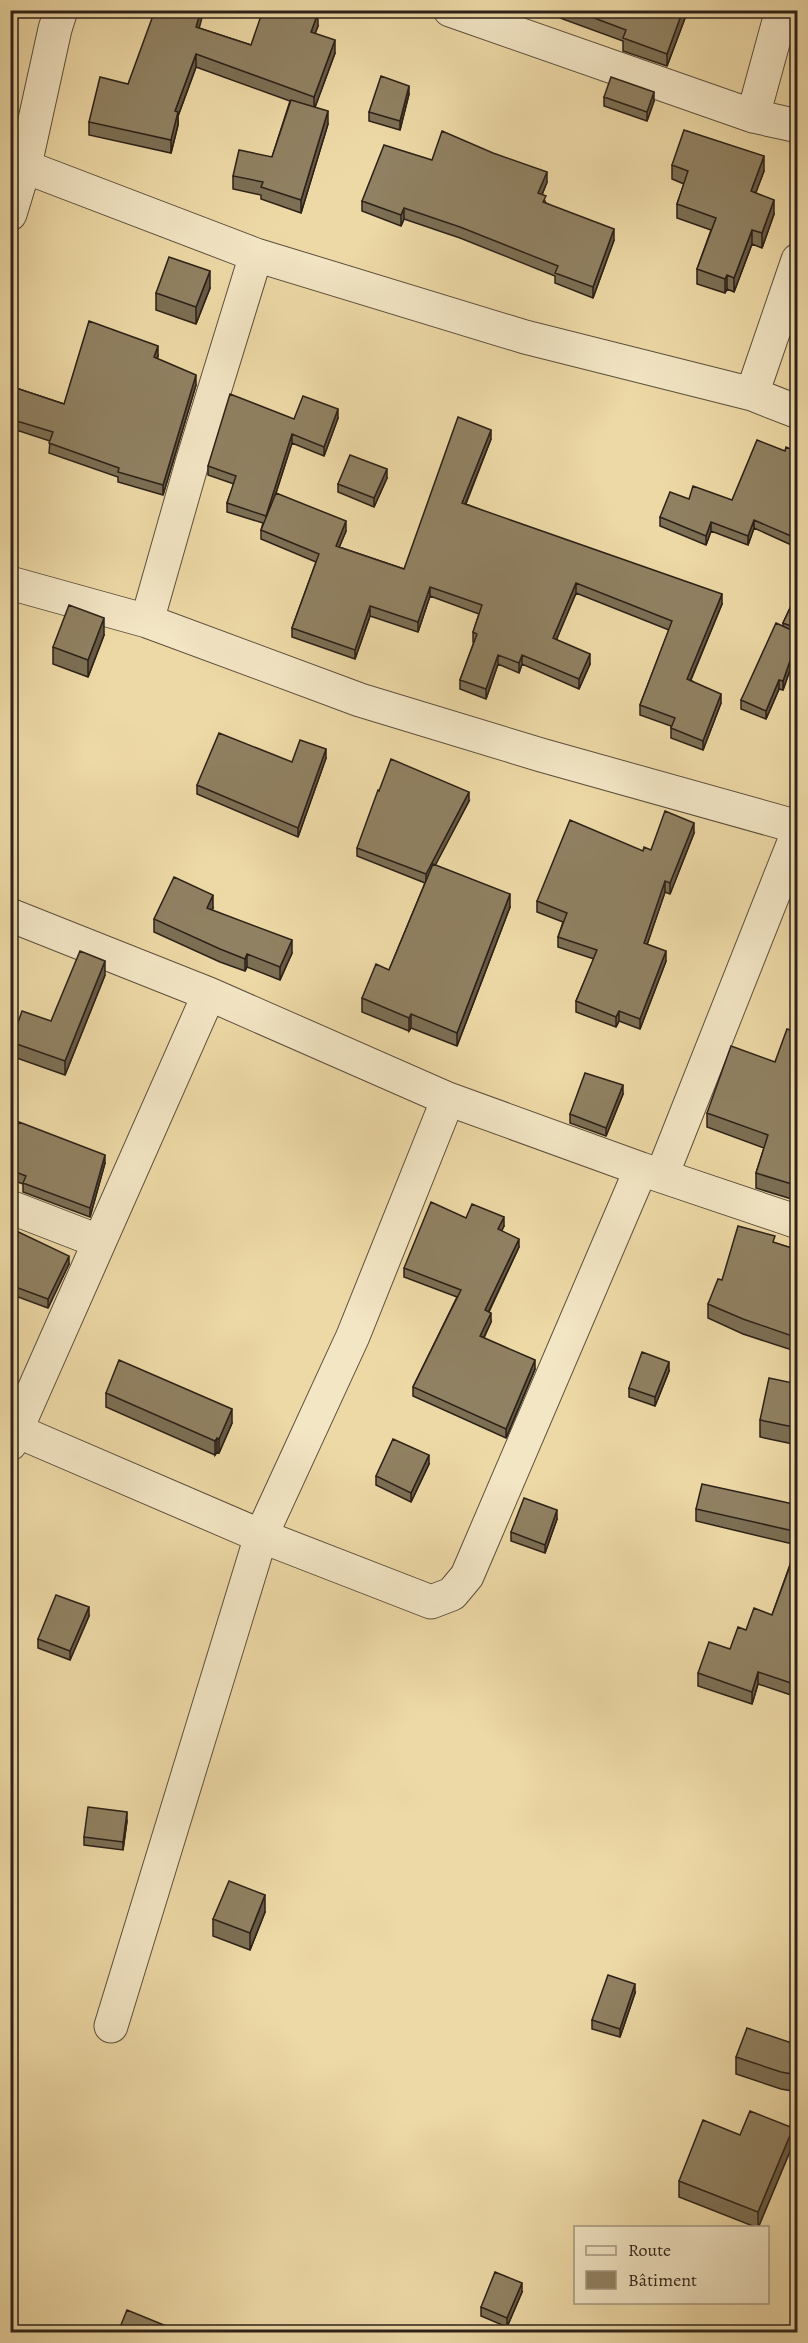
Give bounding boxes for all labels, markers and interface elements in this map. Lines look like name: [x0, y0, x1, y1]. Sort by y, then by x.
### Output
legend: [574, 2226, 769, 2304]
text: Route: [628, 2238, 671, 2262]
text: Bâtiment: [628, 2268, 697, 2292]

